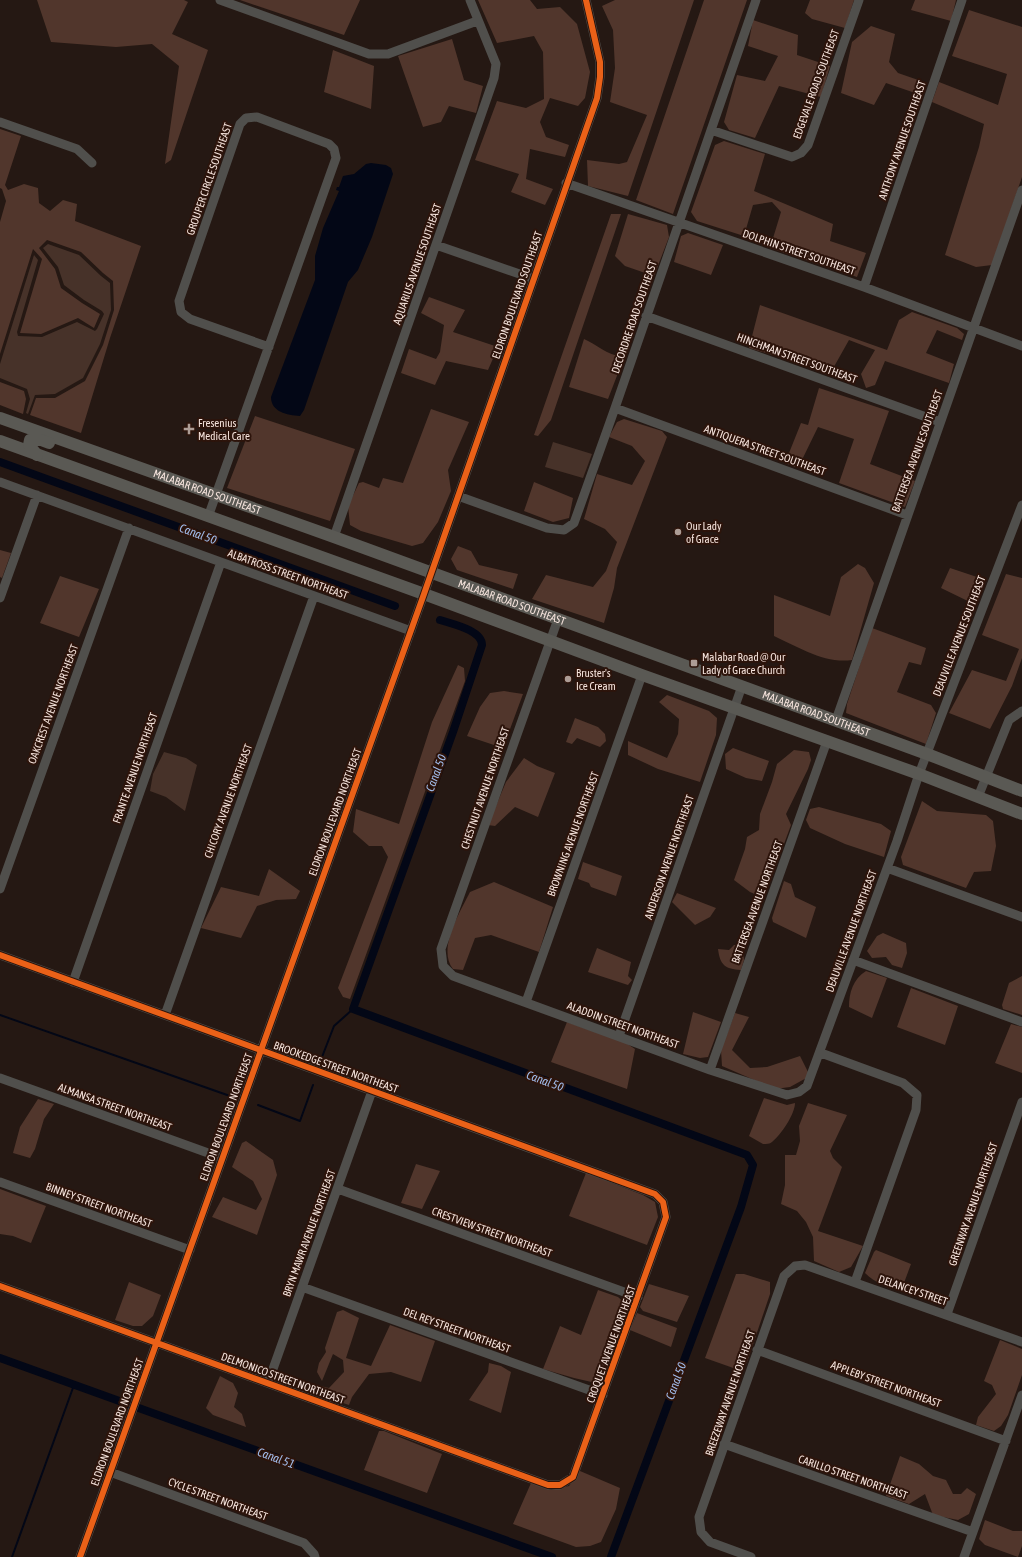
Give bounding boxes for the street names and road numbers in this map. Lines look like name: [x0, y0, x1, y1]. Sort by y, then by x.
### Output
street label: EDGEVALE ROAD SOUTHEAST: [791, 28, 841, 140]
street label: ANTHONY AVENUE SOUTHEAST: [876, 79, 928, 201]
street label: GROUPER CIRCLE SOUTHEAST: [184, 121, 234, 237]
street label: AQUARIUS AVENUE SOUTHEAST: [391, 202, 443, 326]
street label: DOLPHIN STREET SOUTHEAST: [741, 227, 857, 277]
street label: ELDRON BOULEVARD SOUTHEAST: [490, 230, 545, 360]
street label: DECORDRE ROAD SOUTHEAST: [609, 259, 659, 375]
street label: HINCHMAN STREET SOUTHEAST: [735, 331, 859, 385]
street label: BATTERSEA AVENUE SOUTHEAST: [889, 388, 945, 514]
street label: ANTIQUERA STREET SOUTHEAST: [703, 422, 828, 478]
street label: MALABAR ROAD SOUTHEAST: [152, 467, 263, 517]
street label: ALBATROSS STREET NORTHEAST: [226, 547, 350, 601]
street label: DEAUVILLE AVENUE SOUTHEAST: [930, 574, 988, 698]
street label: MALABAR ROAD SOUTHEAST: [457, 577, 567, 627]
street label: OAKCREST AVENUE NORTHEAST: [26, 642, 80, 766]
street label: MALABAR ROAD SOUTHEAST: [761, 688, 872, 739]
street label: FRANTE AVENUE NORTHEAST: [110, 711, 160, 825]
street label: CHESTNUT AVENUE NORTHEAST: [458, 725, 512, 851]
street label: CHICORY AVENUE NORTHEAST: [202, 742, 254, 860]
street label: ELDRON BOULEVARD NORTHEAST: [306, 746, 364, 877]
street label: BROWNING AVENUE NORTHEAST: [545, 770, 601, 898]
street label: ANDERSON AVENUE NORTHEAST: [642, 793, 696, 921]
street label: BATTERSEA AVENUE NORTHEAST: [729, 839, 785, 965]
street label: DEAUVILLE AVENUE NORTHEAST: [823, 868, 879, 994]
street label: ALADDIN STREET NORTHEAST: [566, 999, 681, 1051]
street label: BROOKEDGE STREET NORTHEAST: [272, 1039, 400, 1095]
street label: ELDRON BOULEVARD NORTHEAST: [197, 1051, 255, 1182]
street label: ALMANSA STREET NORTHEAST: [56, 1081, 174, 1133]
street label: GREENWAY AVENUE NORTHEAST: [946, 1141, 1000, 1267]
street label: BRYN MAWR AVENUE NORTHEAST: [280, 1168, 338, 1298]
street label: BINNEY STREET NORTHEAST: [44, 1180, 154, 1230]
street label: CRESTVIEW STREET NORTHEAST: [430, 1205, 554, 1259]
street label: DELANCEY STREET: [877, 1273, 949, 1307]
street label: CROQUET AVENUE NORTHEAST: [584, 1283, 638, 1404]
street label: DEL REY STREET NORTHEAST: [402, 1305, 512, 1355]
street label: BREEZEWAY AVENUE NORTHEAST: [703, 1328, 757, 1457]
street label: DELMONICO STREET NORTHEAST: [220, 1350, 347, 1406]
street label: ELDRON BOULEVARD NORTHEAST: [88, 1356, 146, 1487]
street label: APPLEBY STREET NORTHEAST: [829, 1358, 943, 1410]
street label: CARILLO STREET NORTHEAST: [797, 1453, 909, 1501]
street label: CYCLE STREET NORTHEAST: [167, 1475, 269, 1523]

